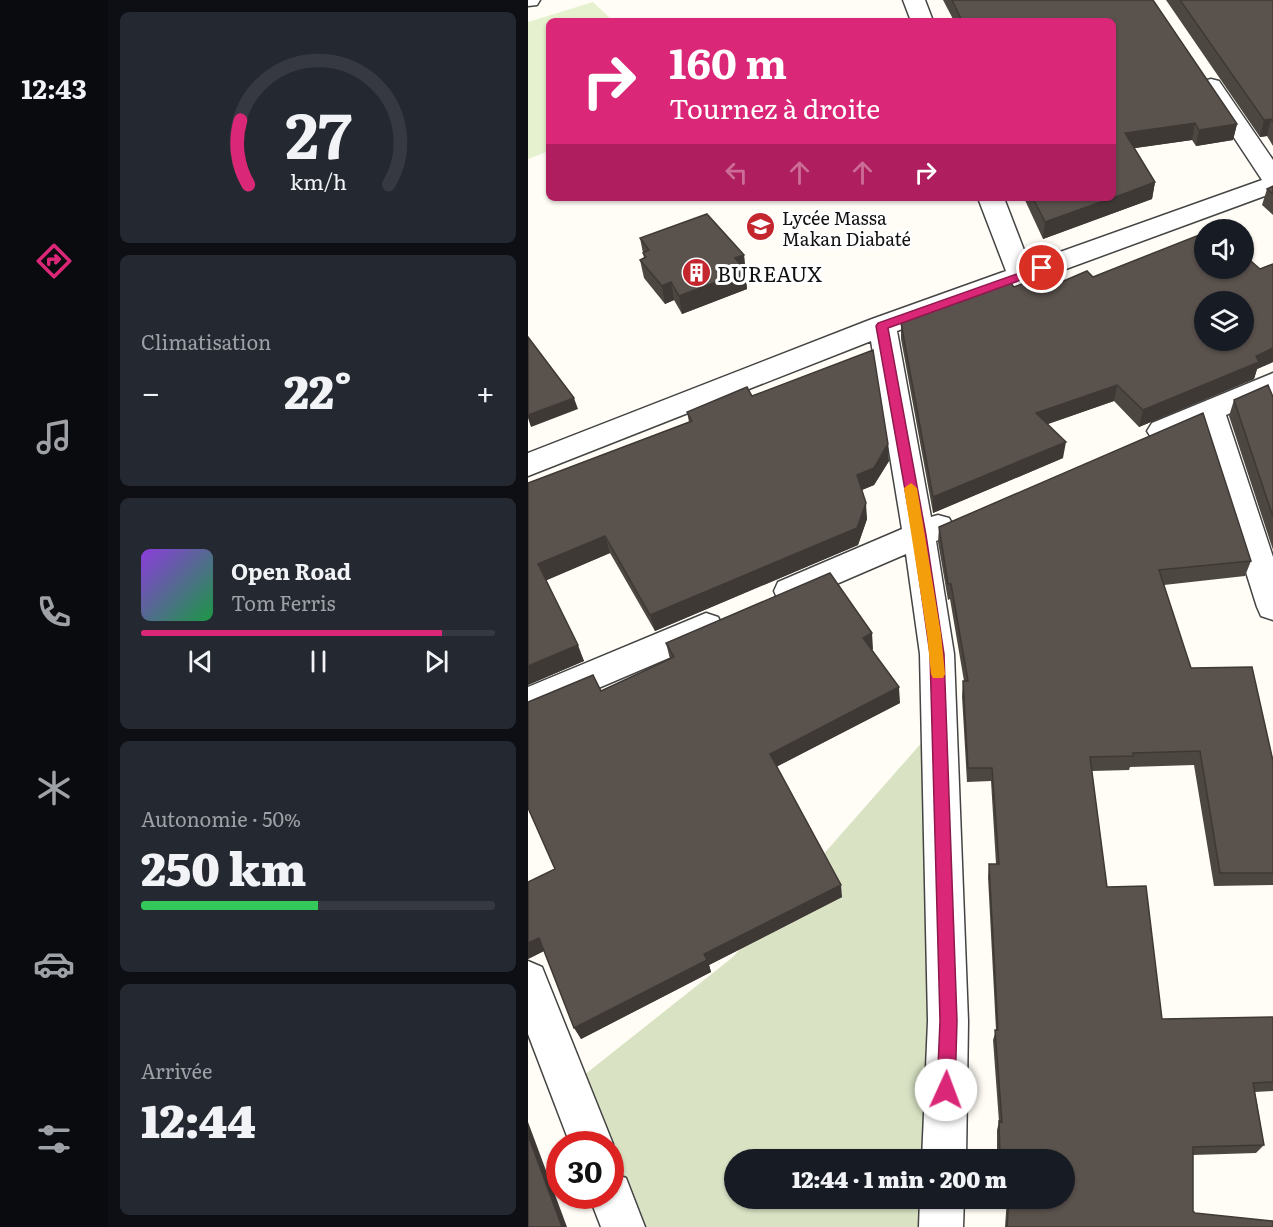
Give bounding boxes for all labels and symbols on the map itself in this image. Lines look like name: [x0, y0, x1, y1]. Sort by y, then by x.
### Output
place label: Lycée Massa Makan Diabaté: [782, 204, 911, 252]
school or university icon: Lycée Massa Makan Diabaté: [745, 211, 777, 243]
pin: [1016, 242, 1067, 293]
building icon: BUREAUX: [680, 256, 712, 288]
place label: BUREAUX: [717, 257, 822, 288]
position arrow: [914, 1058, 978, 1122]
speed limit sign: 30: [546, 1131, 624, 1209]

